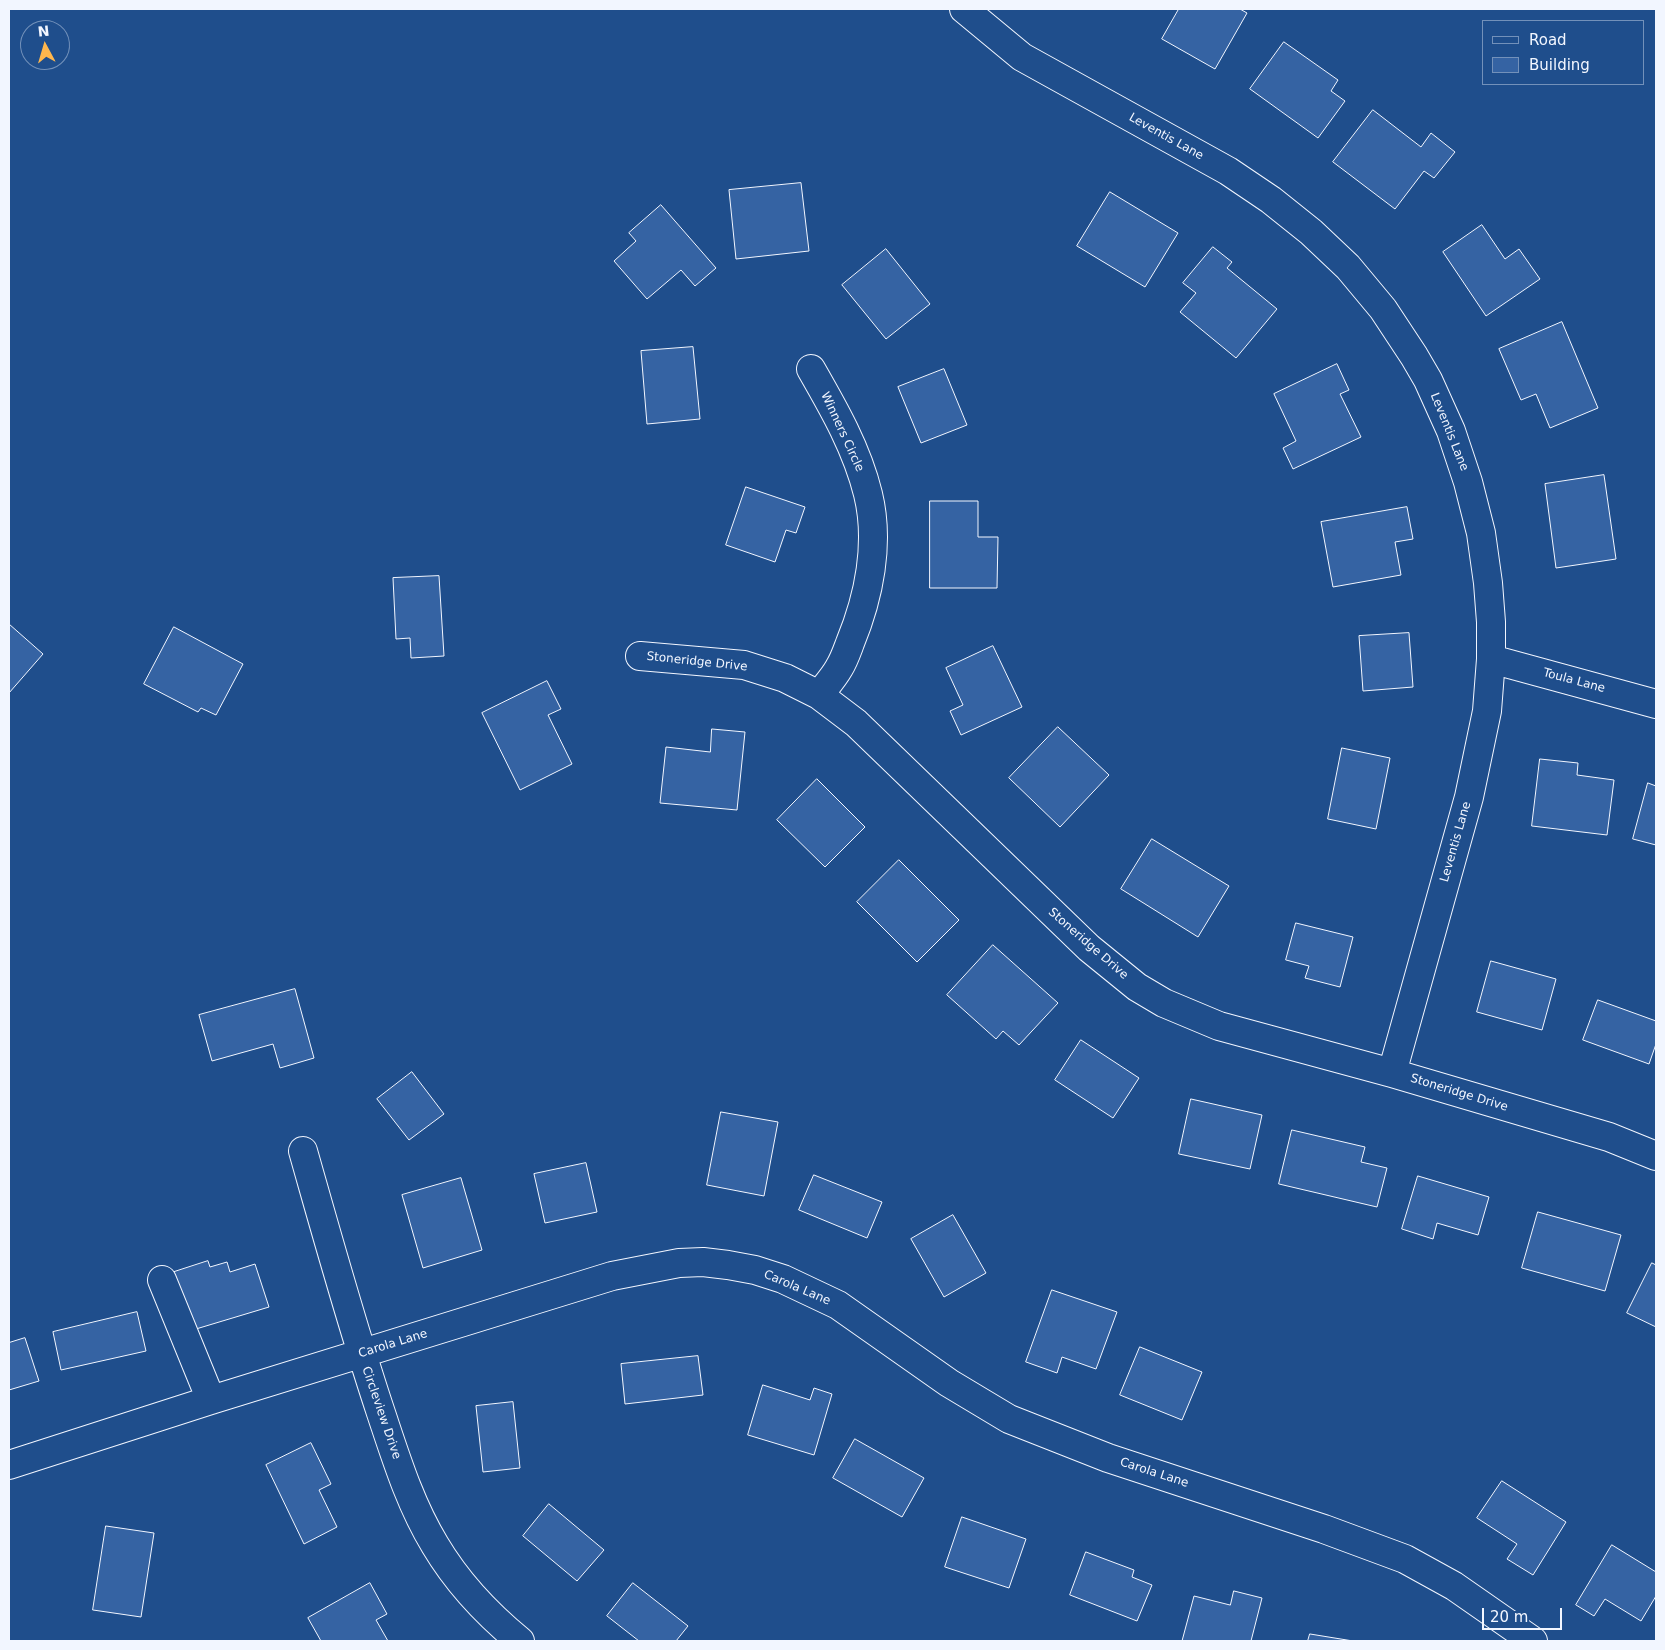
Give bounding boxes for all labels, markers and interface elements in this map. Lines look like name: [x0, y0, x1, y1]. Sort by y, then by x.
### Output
north arrow: [20, 20, 70, 70]
legend: [1482, 20, 1645, 85]
text: N: [37, 23, 50, 40]
text: Road: [1529, 31, 1567, 49]
text: Building: [1529, 56, 1590, 74]
street label: Leventis Lane: [1126, 111, 1206, 163]
street label: Winners Circle: [817, 390, 867, 474]
street label: Leventis Lane: [1427, 391, 1471, 473]
street label: Stoneridge Drive: [646, 650, 748, 674]
street label: Toula Lane: [1541, 666, 1607, 696]
street label: Leventis Lane: [1438, 800, 1474, 884]
street label: Stoneridge Drive: [1045, 905, 1131, 983]
street label: Stoneridge Drive: [1408, 1071, 1510, 1115]
street label: Carola Lane: [761, 1267, 833, 1309]
street label: Carola Lane: [357, 1327, 429, 1361]
street label: Circleview Drive: [358, 1365, 404, 1461]
street label: Carola Lane: [1118, 1455, 1190, 1491]
scale bar: [1485, 1598, 1565, 1630]
text: 20 m: [1490, 1608, 1528, 1626]

